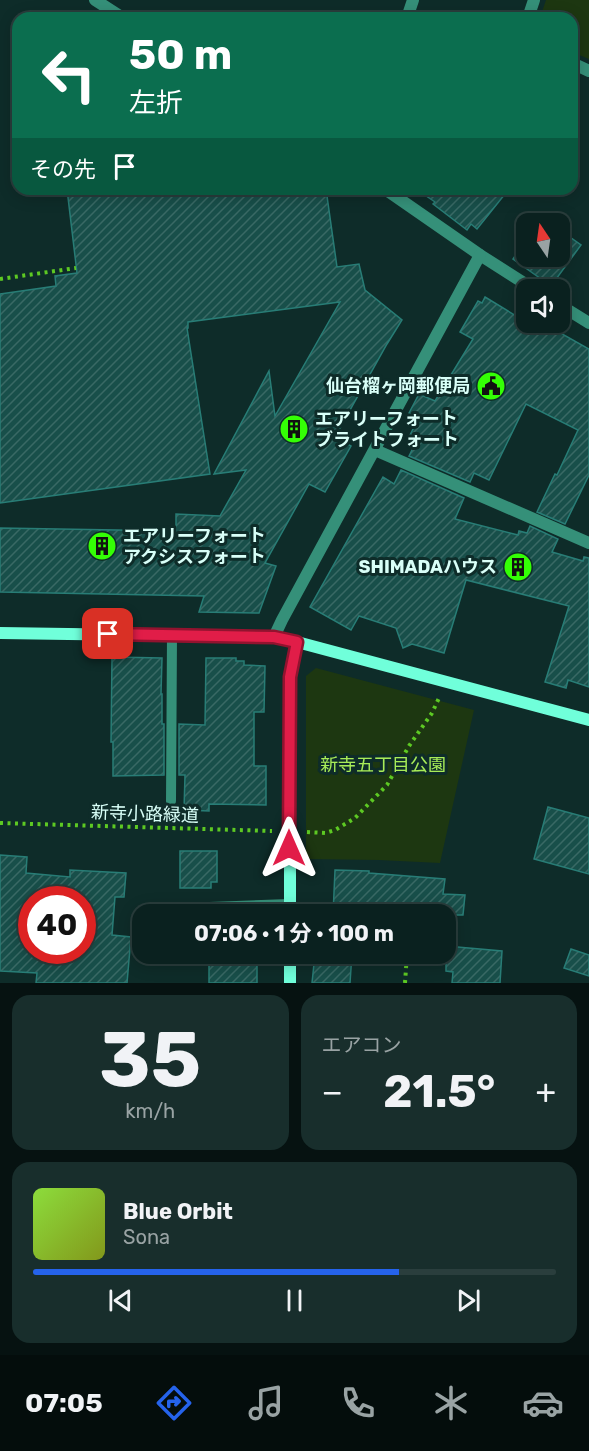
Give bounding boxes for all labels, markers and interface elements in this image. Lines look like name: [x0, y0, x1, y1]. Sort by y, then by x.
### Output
text: 50 m: [129, 30, 232, 80]
icon: left: [30, 36, 108, 114]
text: 左折: [129, 87, 183, 119]
icon: arrive: [108, 150, 141, 183]
text: その先: [30, 156, 96, 183]
north arrow: [516, 213, 570, 267]
map controls: [516, 213, 570, 333]
button: sound: [516, 279, 570, 333]
public building icon: 仙台榴ヶ岡郵便局: [475, 370, 507, 402]
place label: 仙台榴ヶ岡郵便局: [326, 375, 470, 397]
place label: エアリーフォート ブライトフォート: [315, 408, 459, 451]
building icon: エアリーフォート ブライトフォート: [278, 413, 310, 445]
place label: エアリーフォート アクシスフォート: [123, 525, 266, 568]
building icon: エアリーフォート アクシスフォート: [86, 530, 118, 562]
building icon: SHIMADAハウス: [502, 551, 534, 583]
place label: SHIMADAハウス: [359, 556, 497, 578]
pin: [82, 608, 133, 659]
icon: arrive: [91, 617, 124, 650]
park label: 新寺五丁目公園: [320, 754, 446, 776]
street label: 新寺小路緑道: [91, 801, 199, 827]
position arrow: [257, 816, 321, 880]
speed limit sign: 40: [18, 886, 96, 964]
text: 07:06 · 1 分 · 100 m: [194, 920, 394, 947]
text: 35: [99, 1013, 201, 1106]
text: エアコン: [322, 1033, 402, 1057]
text: 21.5°: [383, 1065, 495, 1118]
text: −: [322, 1072, 343, 1111]
text: +: [535, 1072, 556, 1111]
text: km/h: [125, 1099, 175, 1123]
text: Blue Orbit: [123, 1198, 233, 1225]
text: Sona: [123, 1225, 170, 1249]
icon: previous: [104, 1284, 137, 1317]
icon: pause: [278, 1284, 311, 1317]
icon: next: [452, 1284, 485, 1317]
icon: directions: [153, 1382, 195, 1424]
icon: music: [245, 1382, 287, 1424]
icon: phone: [337, 1382, 379, 1424]
icon: climate: [430, 1382, 472, 1424]
icon: car: [522, 1382, 564, 1424]
text: 07:05: [25, 1387, 103, 1419]

